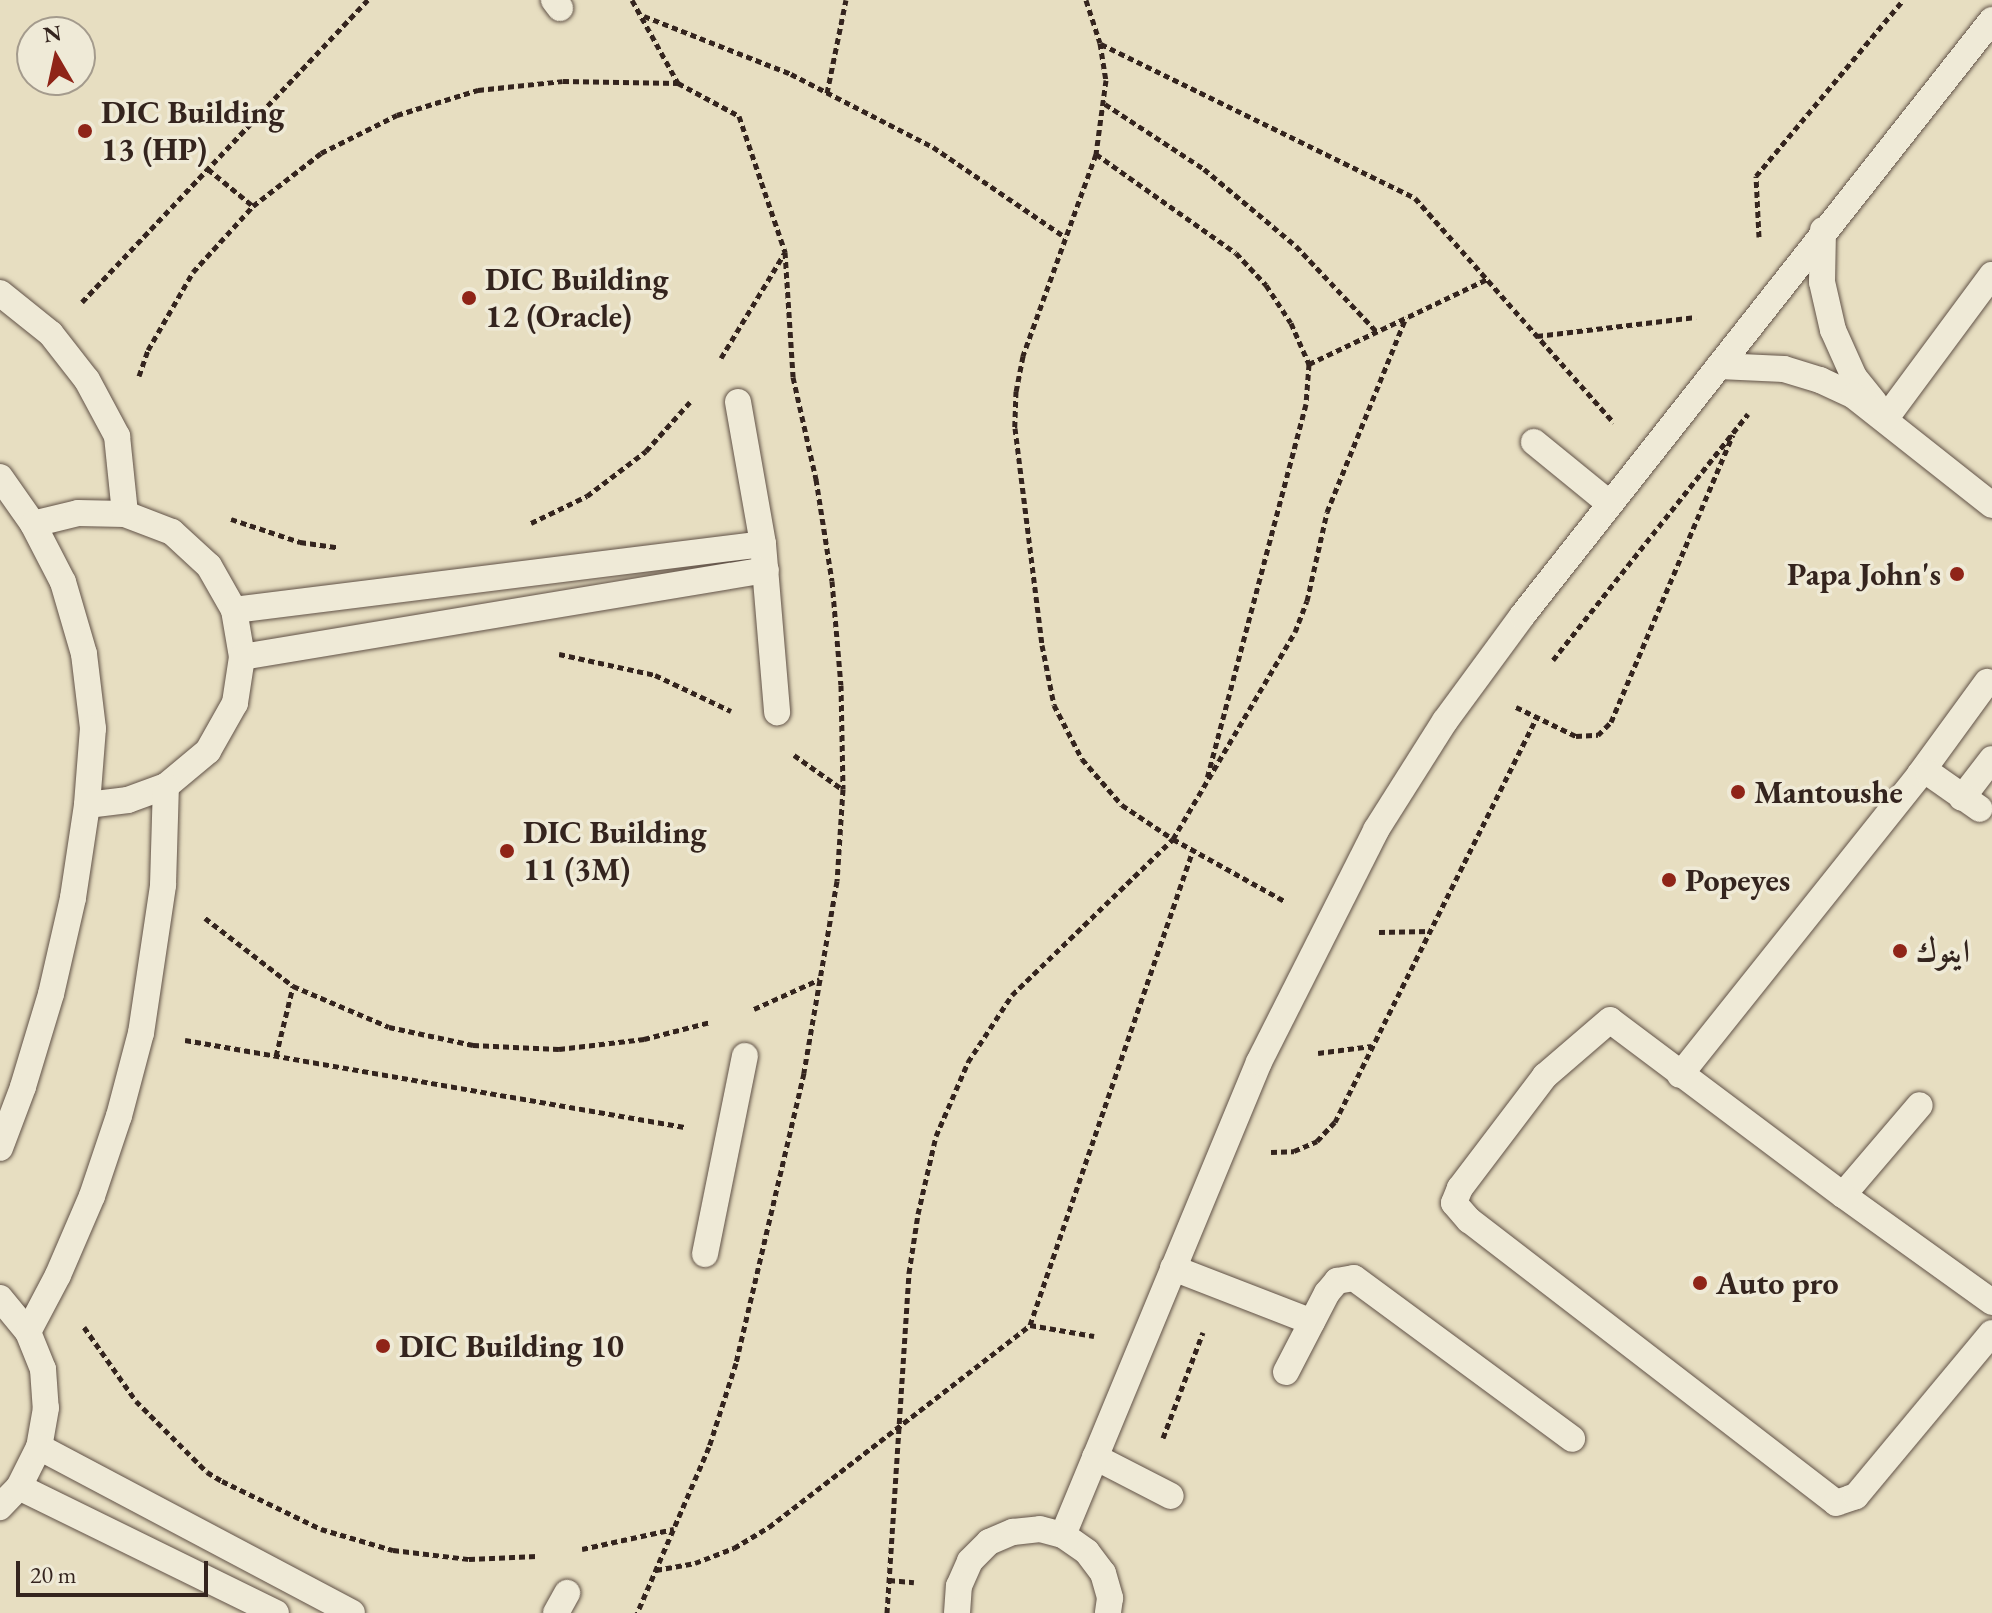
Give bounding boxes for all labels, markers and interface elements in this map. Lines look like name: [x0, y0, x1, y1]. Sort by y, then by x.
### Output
north arrow: [16, 16, 96, 96]
text: N: [41, 18, 64, 49]
place label: DIC Building 13 (HP): [101, 94, 284, 169]
marker: DIC Building 13 (HP): [76, 122, 94, 140]
place label: DIC Building 12 (Oracle): [485, 261, 668, 336]
marker: DIC Building 12 (Oracle): [460, 289, 478, 307]
place label: Papa John's: [1787, 555, 1941, 593]
marker: Papa John's: [1948, 565, 1966, 583]
place label: Mantoushe: [1754, 773, 1903, 811]
marker: Mantoushe: [1729, 783, 1747, 801]
place label: DIC Building 11 (3M): [523, 814, 706, 889]
marker: DIC Building 11 (3M): [498, 842, 516, 860]
place label: Popeyes: [1685, 861, 1790, 899]
marker: Popeyes: [1660, 871, 1678, 889]
place label: اينوك: [1916, 932, 1970, 970]
marker: اينوك: [1891, 942, 1909, 960]
place label: Auto pro: [1716, 1264, 1839, 1302]
marker: Auto pro: [1691, 1274, 1709, 1292]
place label: DIC Building 10: [399, 1327, 624, 1365]
marker: DIC Building 10: [374, 1337, 392, 1355]
scale bar: [20, 1545, 212, 1595]
text: 20 m: [30, 1559, 77, 1590]

